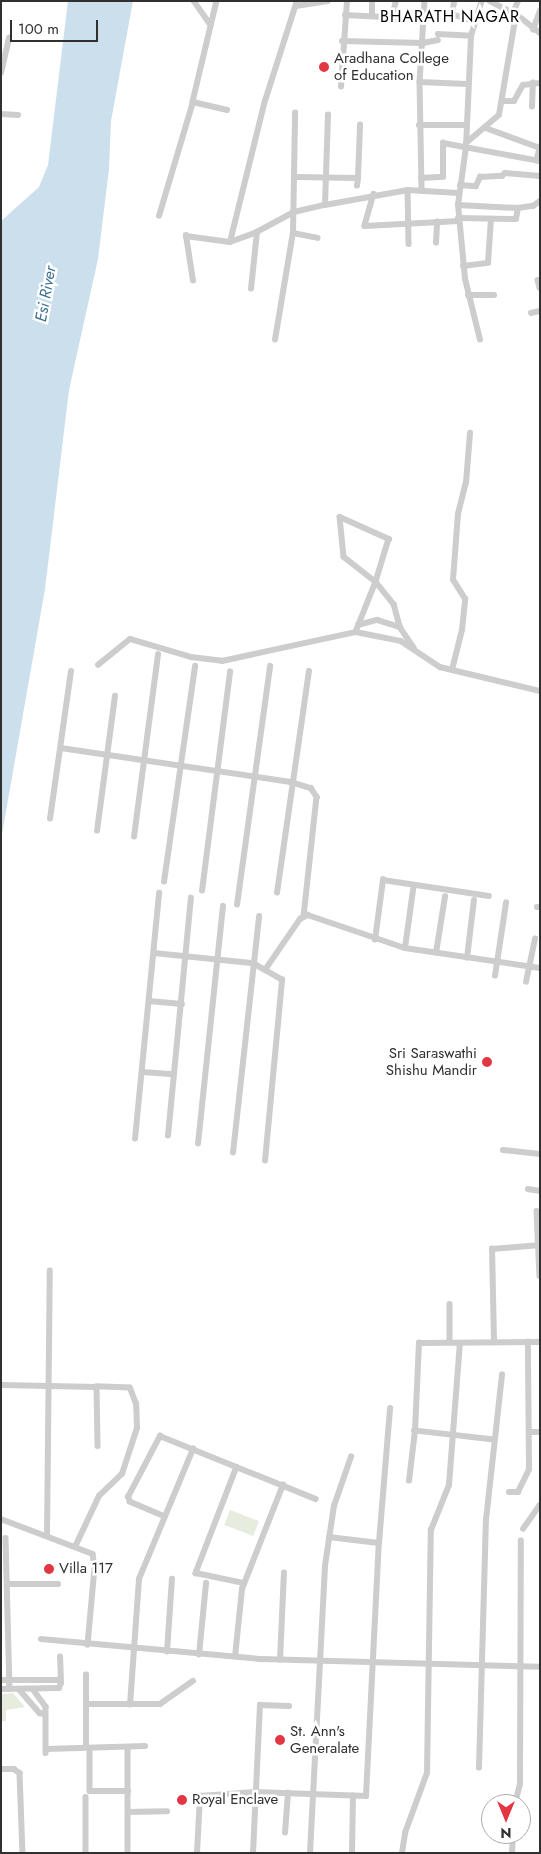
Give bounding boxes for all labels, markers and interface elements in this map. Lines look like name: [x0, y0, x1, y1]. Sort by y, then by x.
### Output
district label: BHARATH NAGAR: [378, 7, 522, 27]
scale bar: [12, 10, 100, 42]
text: 100 m: [18, 18, 59, 40]
place label: Aradhana College of Education: [334, 49, 449, 84]
marker: Aradhana College of Education: [318, 61, 330, 73]
water label: Esi River: [32, 265, 60, 323]
place label: Sri Saraswathi Shishu Mandir: [386, 1044, 477, 1079]
marker: Sri Saraswathi Shishu Mandir: [481, 1056, 493, 1068]
place label: Villa 117: [59, 1560, 113, 1578]
marker: Villa 117: [43, 1563, 55, 1575]
place label: St. Ann's Generalate: [290, 1722, 359, 1757]
marker: St. Ann's Generalate: [274, 1734, 286, 1746]
place label: Royal Enclave: [192, 1791, 278, 1809]
marker: Royal Enclave: [176, 1794, 188, 1806]
north arrow: [481, 1794, 531, 1844]
text: N: [500, 1823, 512, 1843]

